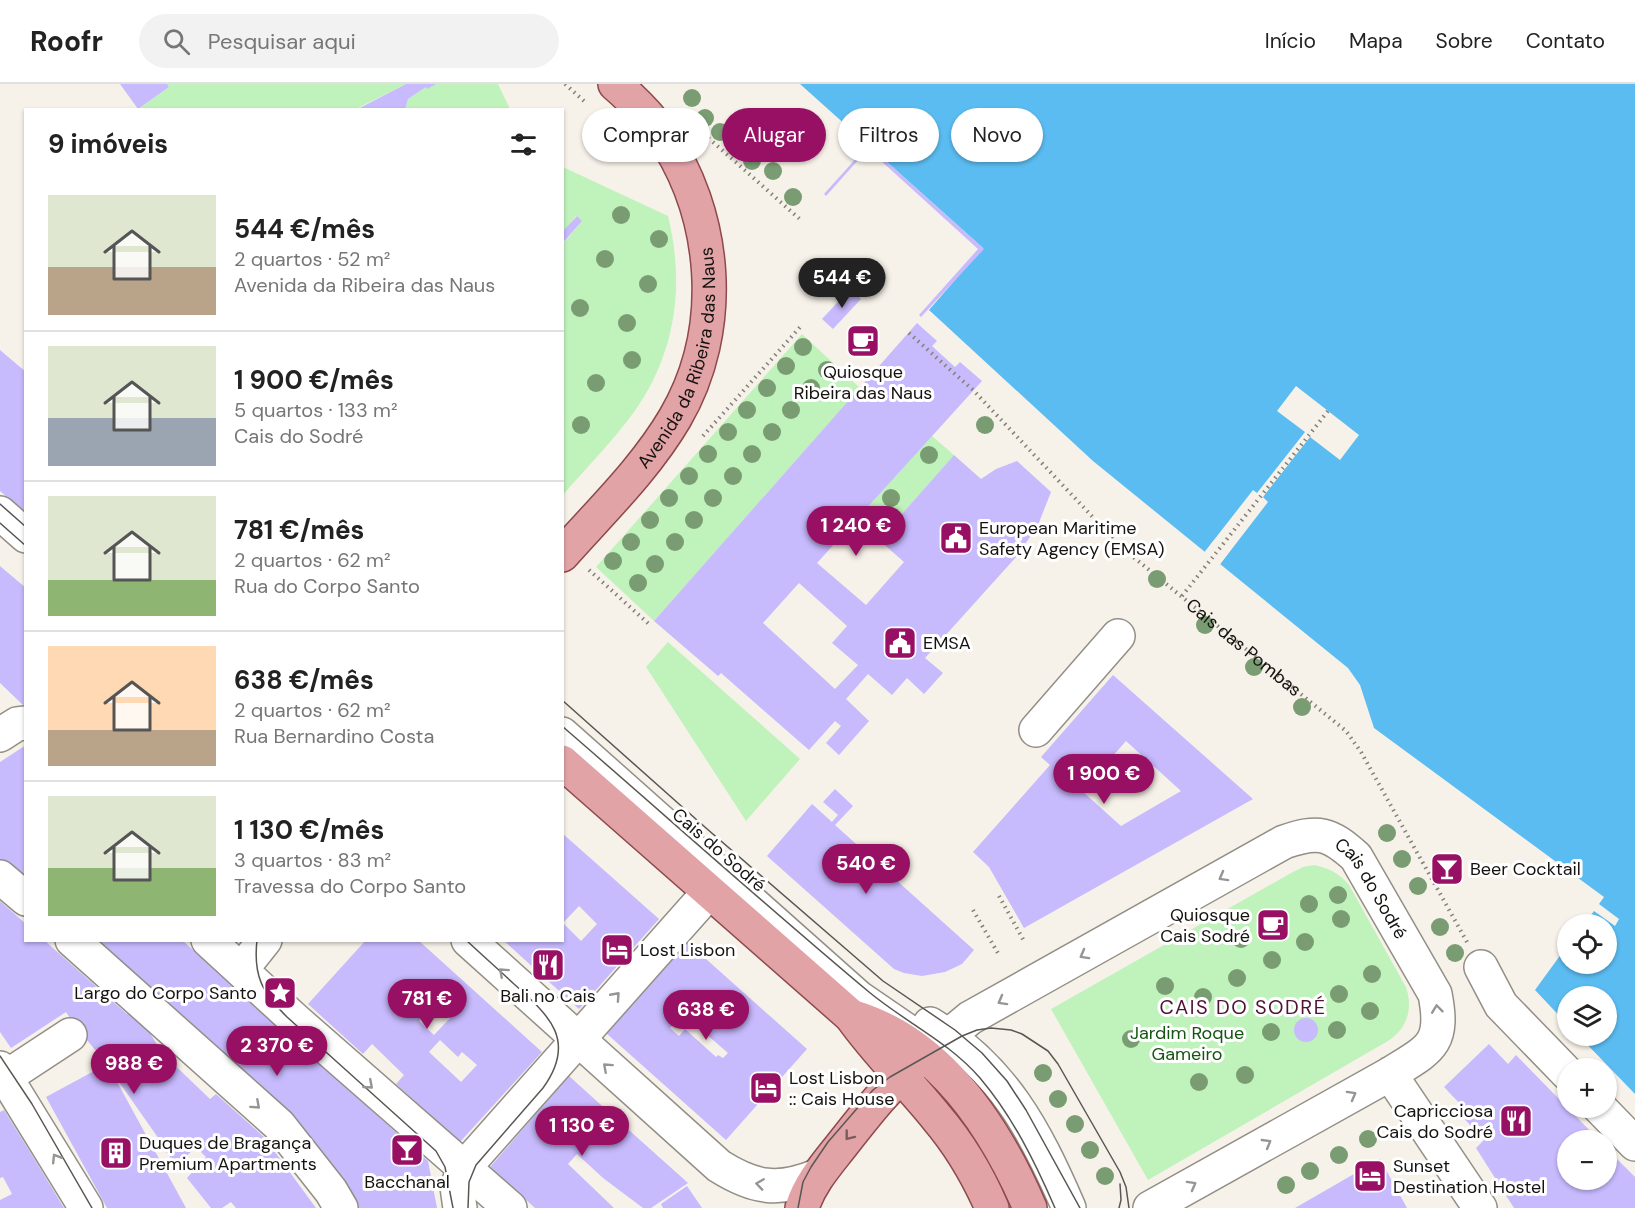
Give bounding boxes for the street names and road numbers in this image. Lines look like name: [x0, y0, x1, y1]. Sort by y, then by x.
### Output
street label: Avenida da Ribeira das Naus: [632, 246, 721, 473]
street label: Cais das Pombas: [1181, 593, 1307, 702]
street label: Cais do Sodré: [667, 803, 771, 897]
street label: Cais do Sodré: [1330, 832, 1413, 943]

